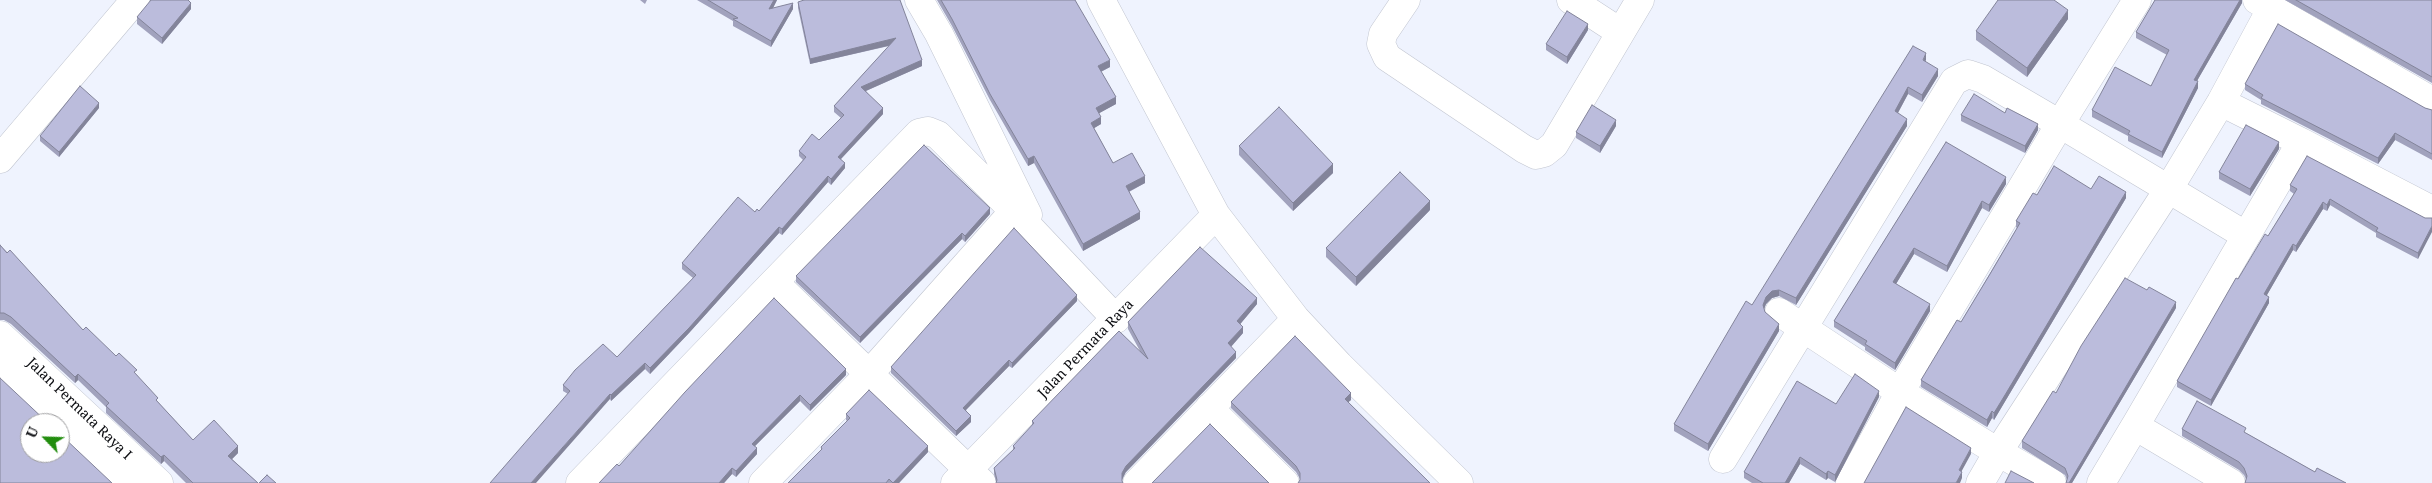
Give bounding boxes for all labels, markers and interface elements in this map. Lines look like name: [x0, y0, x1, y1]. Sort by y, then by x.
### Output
street label: Jalan Permata Raya: [1035, 296, 1137, 402]
street label: Jalan Permata Raya I: [23, 355, 135, 463]
north arrow: [20, 413, 70, 463]
text: U: [21, 423, 43, 441]

